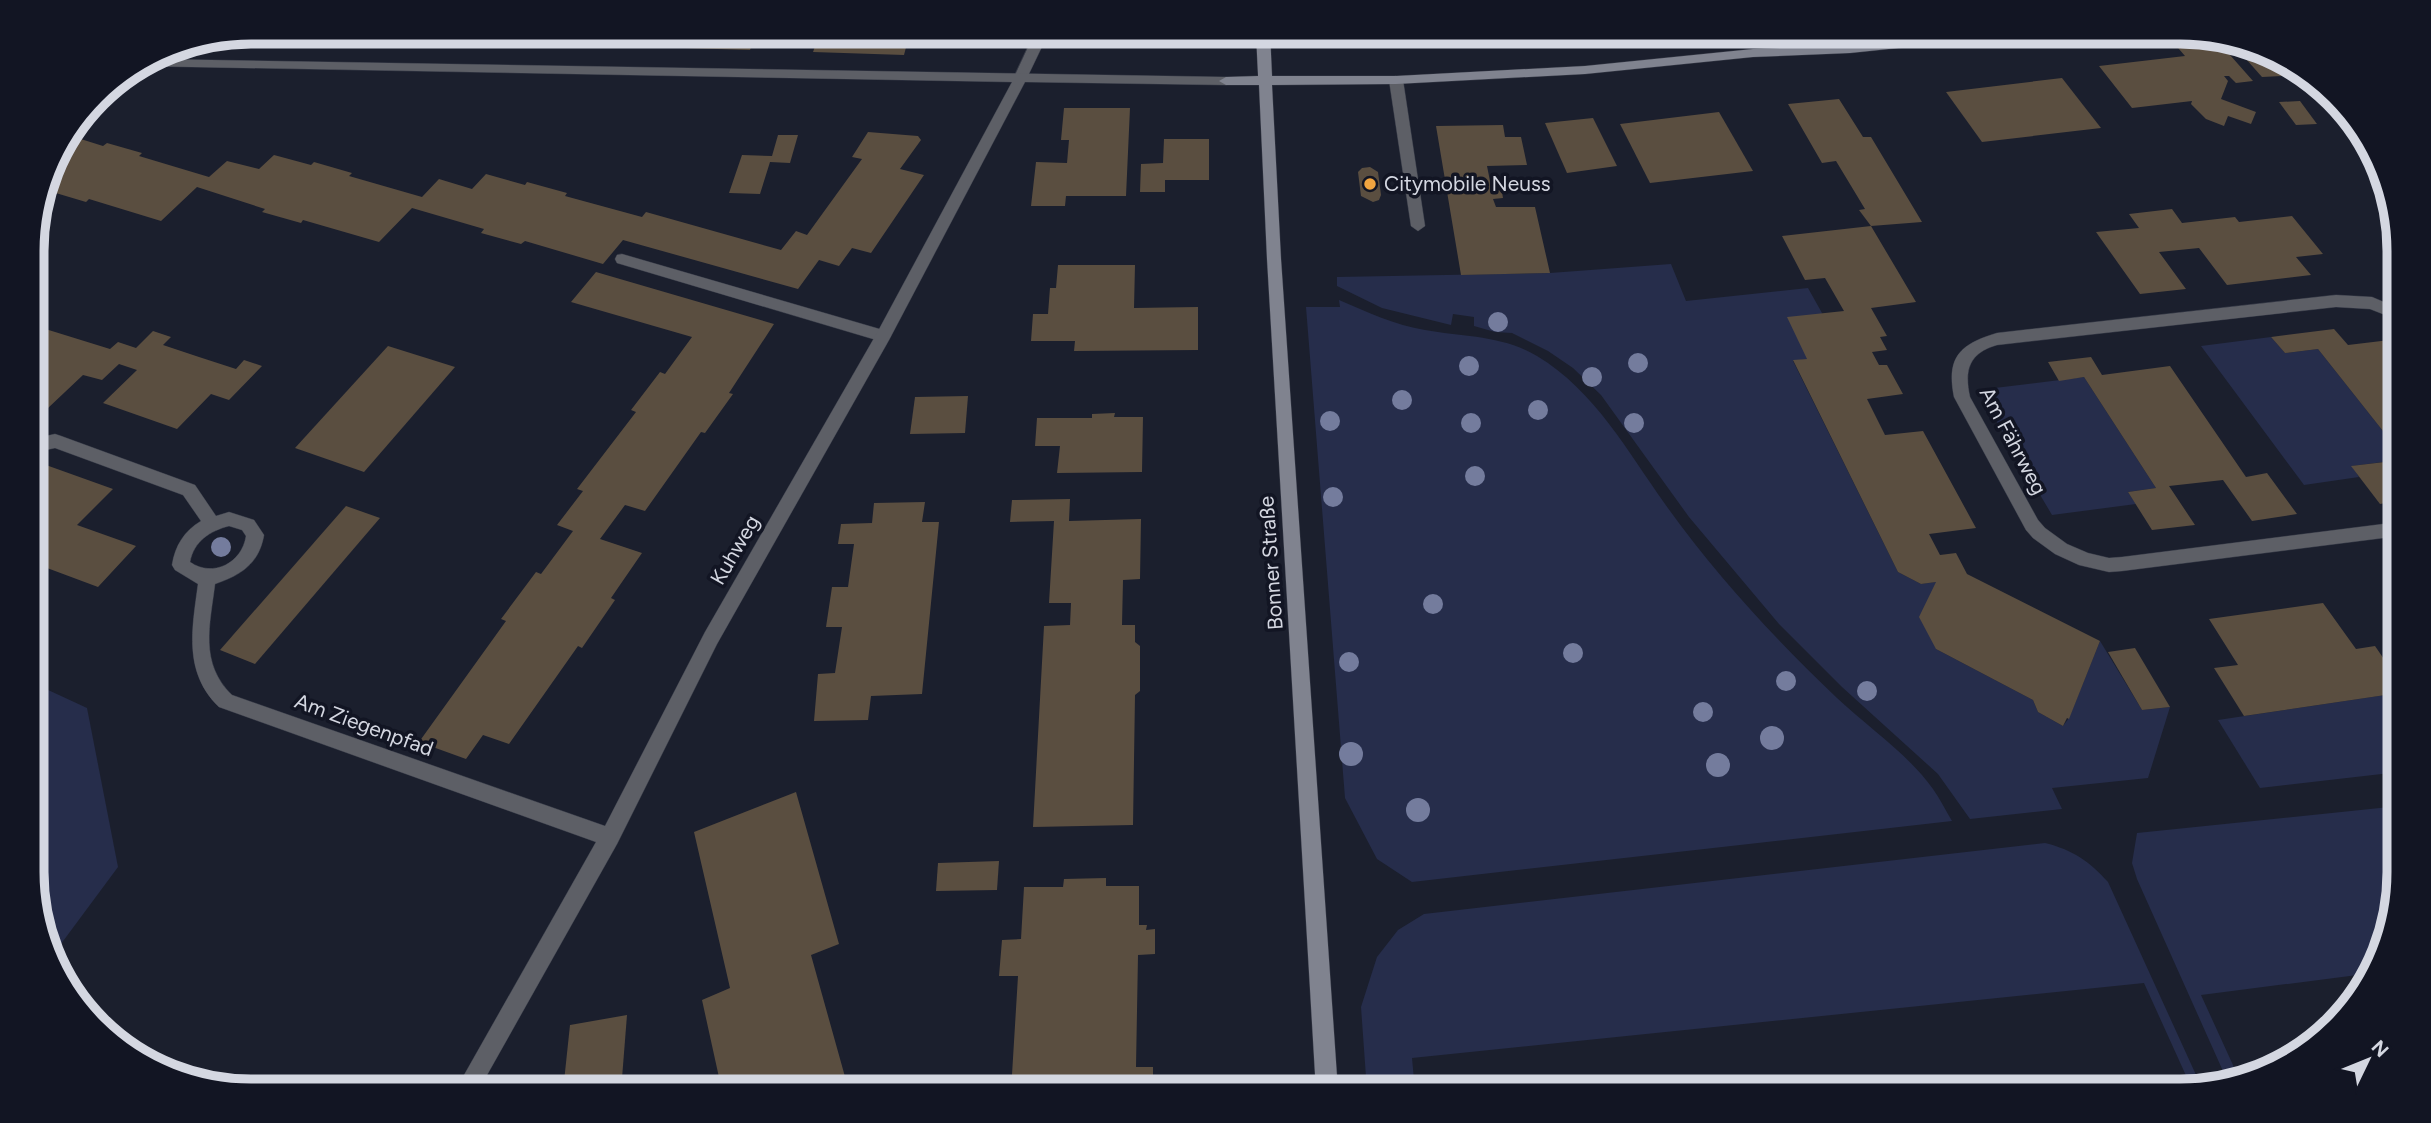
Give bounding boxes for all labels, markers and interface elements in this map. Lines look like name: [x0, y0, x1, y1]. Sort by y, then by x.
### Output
place label: Citymobile Neuss: [1384, 171, 1551, 196]
marker: Citymobile Neuss: [1362, 176, 1378, 192]
street label: Am Fährweg: [1975, 383, 2052, 499]
street label: Bonner Straße: [1253, 495, 1288, 631]
street label: Kuhweg: [705, 511, 764, 589]
street label: Am Ziegenpfad: [291, 688, 437, 761]
north arrow: [2333, 1025, 2403, 1095]
text: N: [2367, 1036, 2393, 1062]

